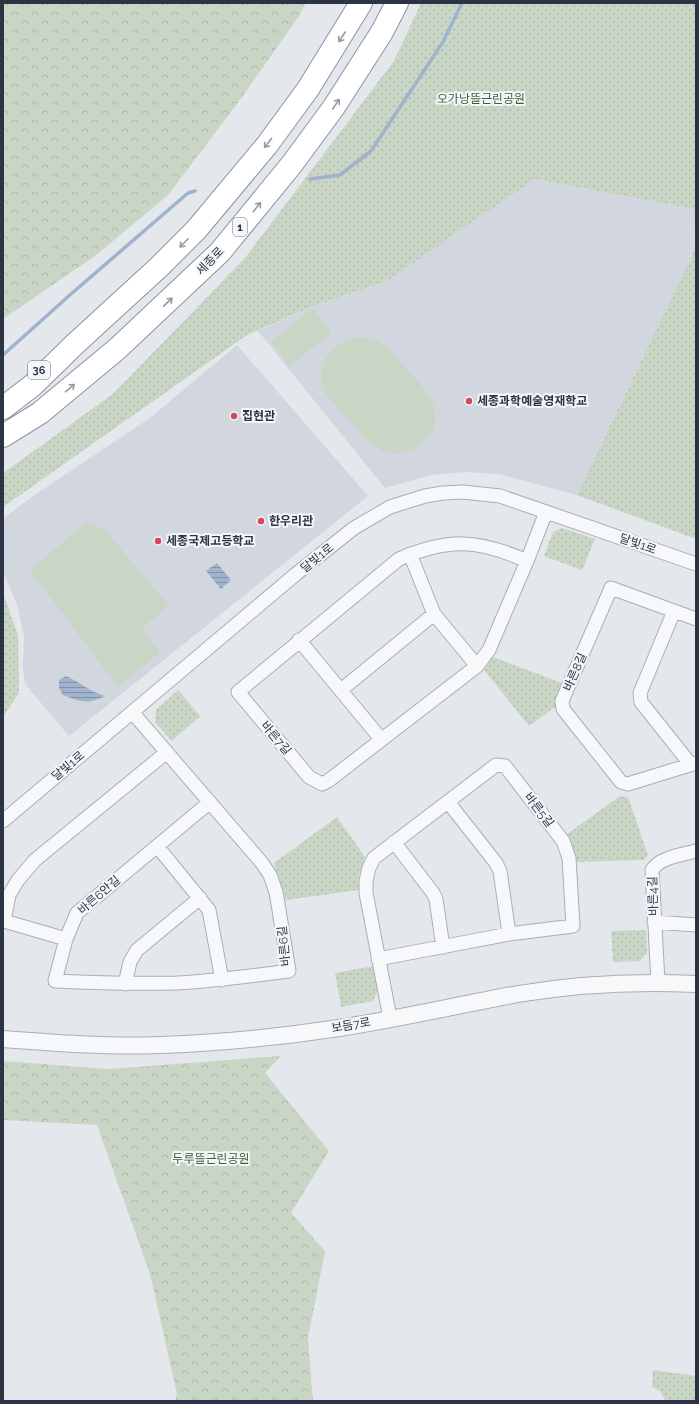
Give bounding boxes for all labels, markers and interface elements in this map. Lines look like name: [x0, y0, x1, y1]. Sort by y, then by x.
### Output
one-way arrow: [337, 31, 346, 42]
park label: 오가낭뜰근린공원: [437, 92, 525, 106]
one-way arrow: [332, 99, 340, 110]
one-way arrow: [263, 138, 272, 149]
one-way arrow: [252, 202, 261, 213]
road number: 1: [233, 218, 247, 236]
one-way arrow: [179, 238, 189, 248]
street label: 세종로: [193, 244, 227, 278]
one-way arrow: [163, 297, 173, 307]
road number: 36: [28, 361, 50, 379]
one-way arrow: [65, 383, 76, 392]
place label: 세종과학예술영재학교: [477, 394, 587, 408]
marker: 세종과학예술영재학교: [464, 396, 474, 406]
place label: 집현관: [242, 409, 275, 423]
marker: 집현관: [229, 411, 239, 421]
place label: 한우리관: [269, 514, 313, 528]
marker: 한우리관: [256, 516, 266, 526]
street label: 달빛1로: [618, 531, 658, 557]
place label: 세종국제고등학교: [166, 534, 254, 548]
marker: 세종국제고등학교: [153, 536, 163, 546]
street label: 달빛1로: [298, 541, 336, 575]
street label: 바른8길: [560, 651, 590, 693]
street label: 바른7길: [258, 718, 294, 758]
street label: 달빛1로: [49, 748, 87, 784]
street label: 바른5길: [521, 790, 557, 830]
street label: 바른6안길: [75, 873, 123, 917]
street label: 바른4길: [645, 876, 661, 916]
street label: 바른6길: [275, 925, 293, 967]
street label: 보듬7로: [330, 1015, 372, 1035]
park label: 두루뜰근린공원: [172, 1152, 250, 1166]

